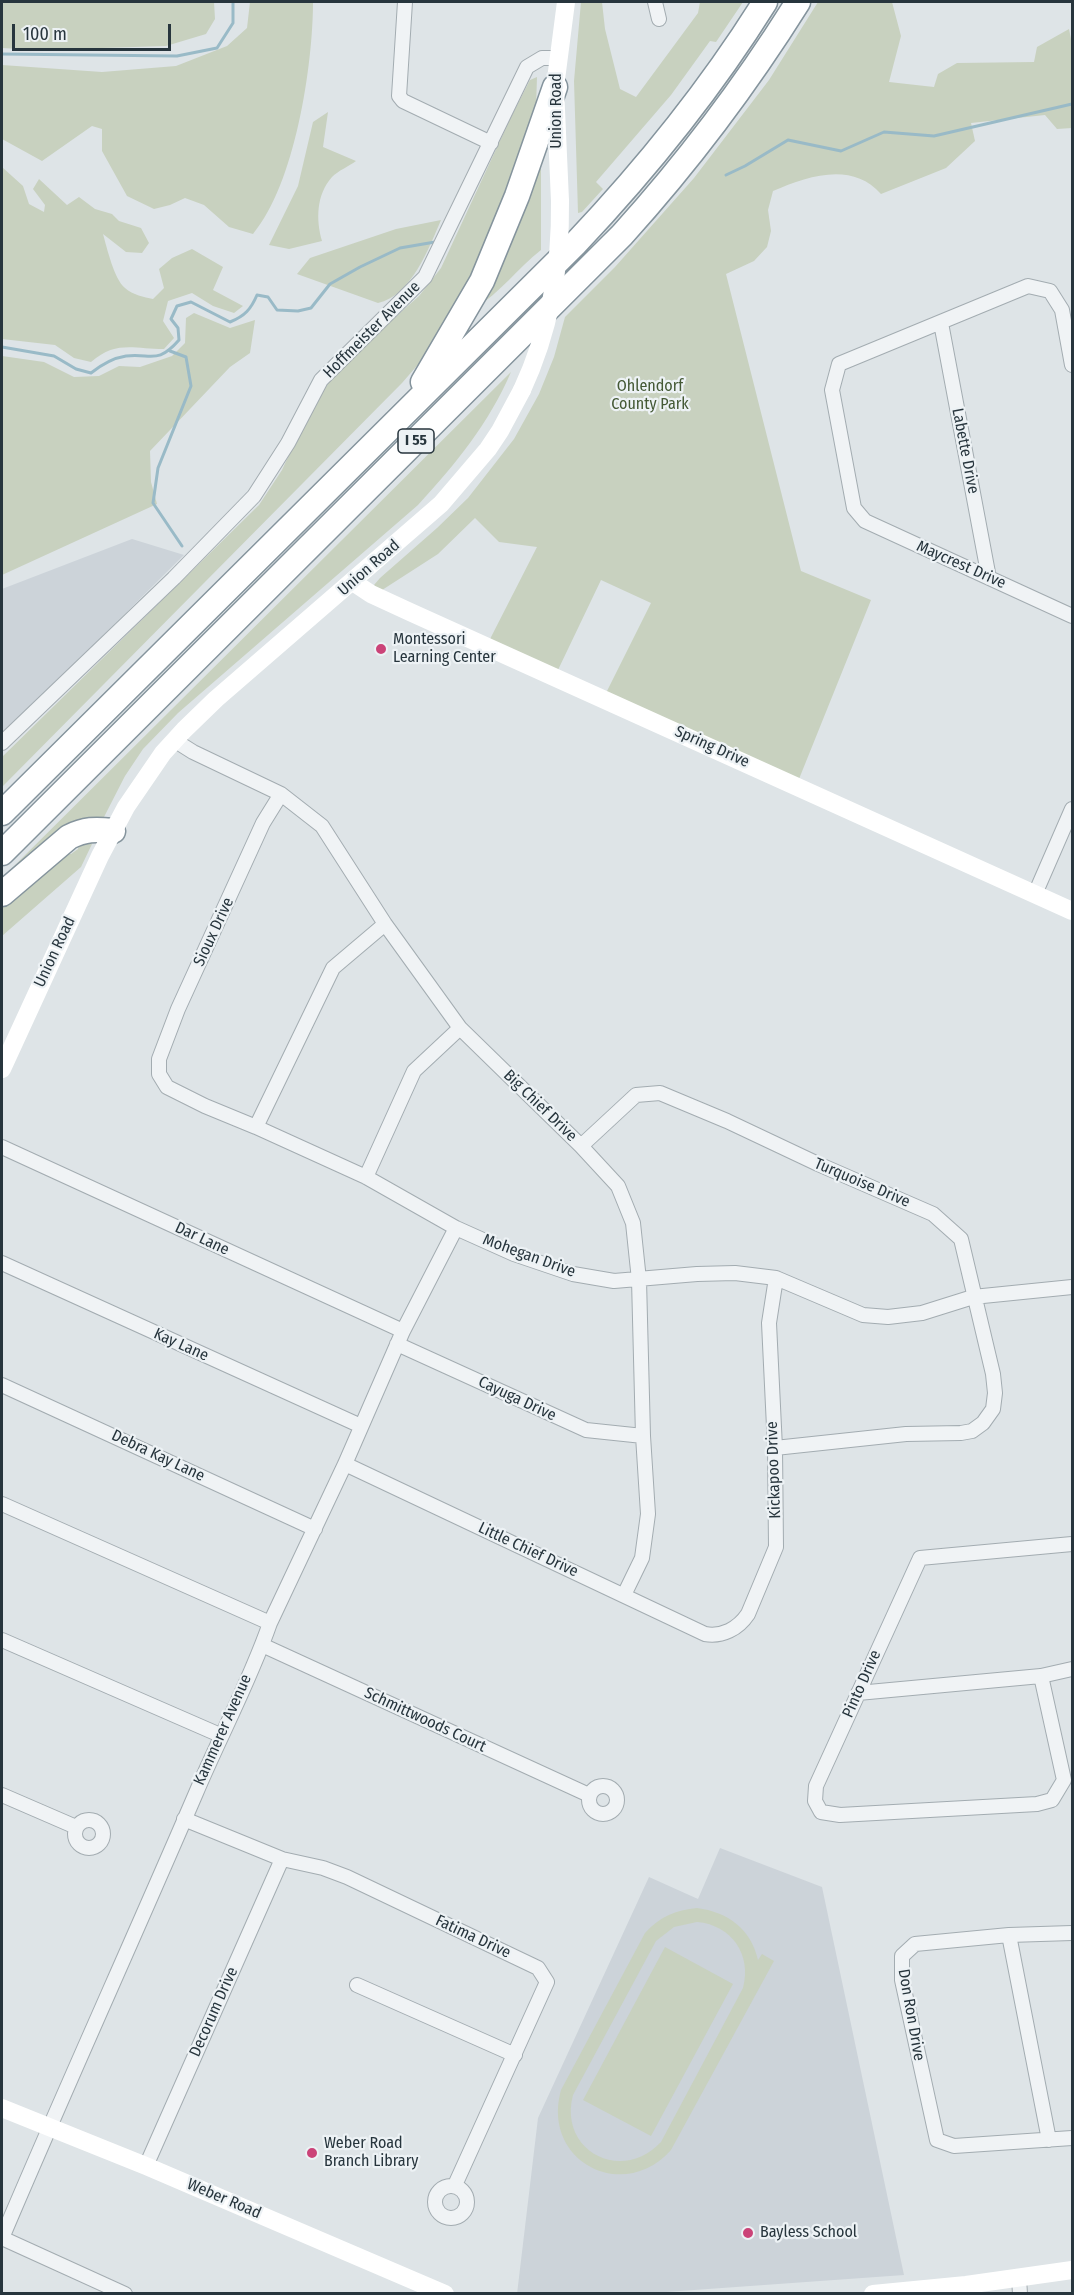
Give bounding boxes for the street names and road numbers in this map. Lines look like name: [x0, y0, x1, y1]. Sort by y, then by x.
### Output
street label: Union Road: [547, 73, 567, 149]
street label: Hoffmeister Avenue: [319, 277, 425, 383]
street label: Labette Drive: [947, 406, 983, 496]
road number: I 55: [398, 429, 434, 453]
street label: Union Road: [334, 536, 404, 600]
street label: Maycrest Drive: [913, 537, 1009, 593]
street label: Spring Drive: [672, 722, 752, 772]
street label: Sioux Drive: [190, 895, 238, 969]
street label: Union Road: [30, 914, 80, 990]
street label: Big Chief Drive: [499, 1066, 581, 1146]
street label: Turquoise Drive: [811, 1154, 913, 1212]
street label: Dar Lane: [172, 1218, 232, 1260]
street label: Mohegan Drive: [480, 1230, 578, 1282]
street label: Kay Lane: [151, 1324, 211, 1366]
street label: Cayuga Drive: [475, 1373, 559, 1425]
street label: Kickapoo Drive: [763, 1421, 785, 1519]
street label: Debra Kay Lane: [108, 1426, 208, 1486]
street label: Little Chief Drive: [475, 1518, 581, 1582]
street label: Pinto Drive: [839, 1647, 885, 1721]
street label: Kammerer Avenue: [190, 1672, 256, 1788]
street label: Schmittwoods Court: [361, 1683, 489, 1757]
street label: Fatima Drive: [432, 1911, 514, 1963]
street label: Decorum Drive: [186, 1964, 242, 2060]
street label: Don Ron Drive: [893, 1968, 929, 2062]
street label: Weber Road: [184, 2175, 264, 2223]

